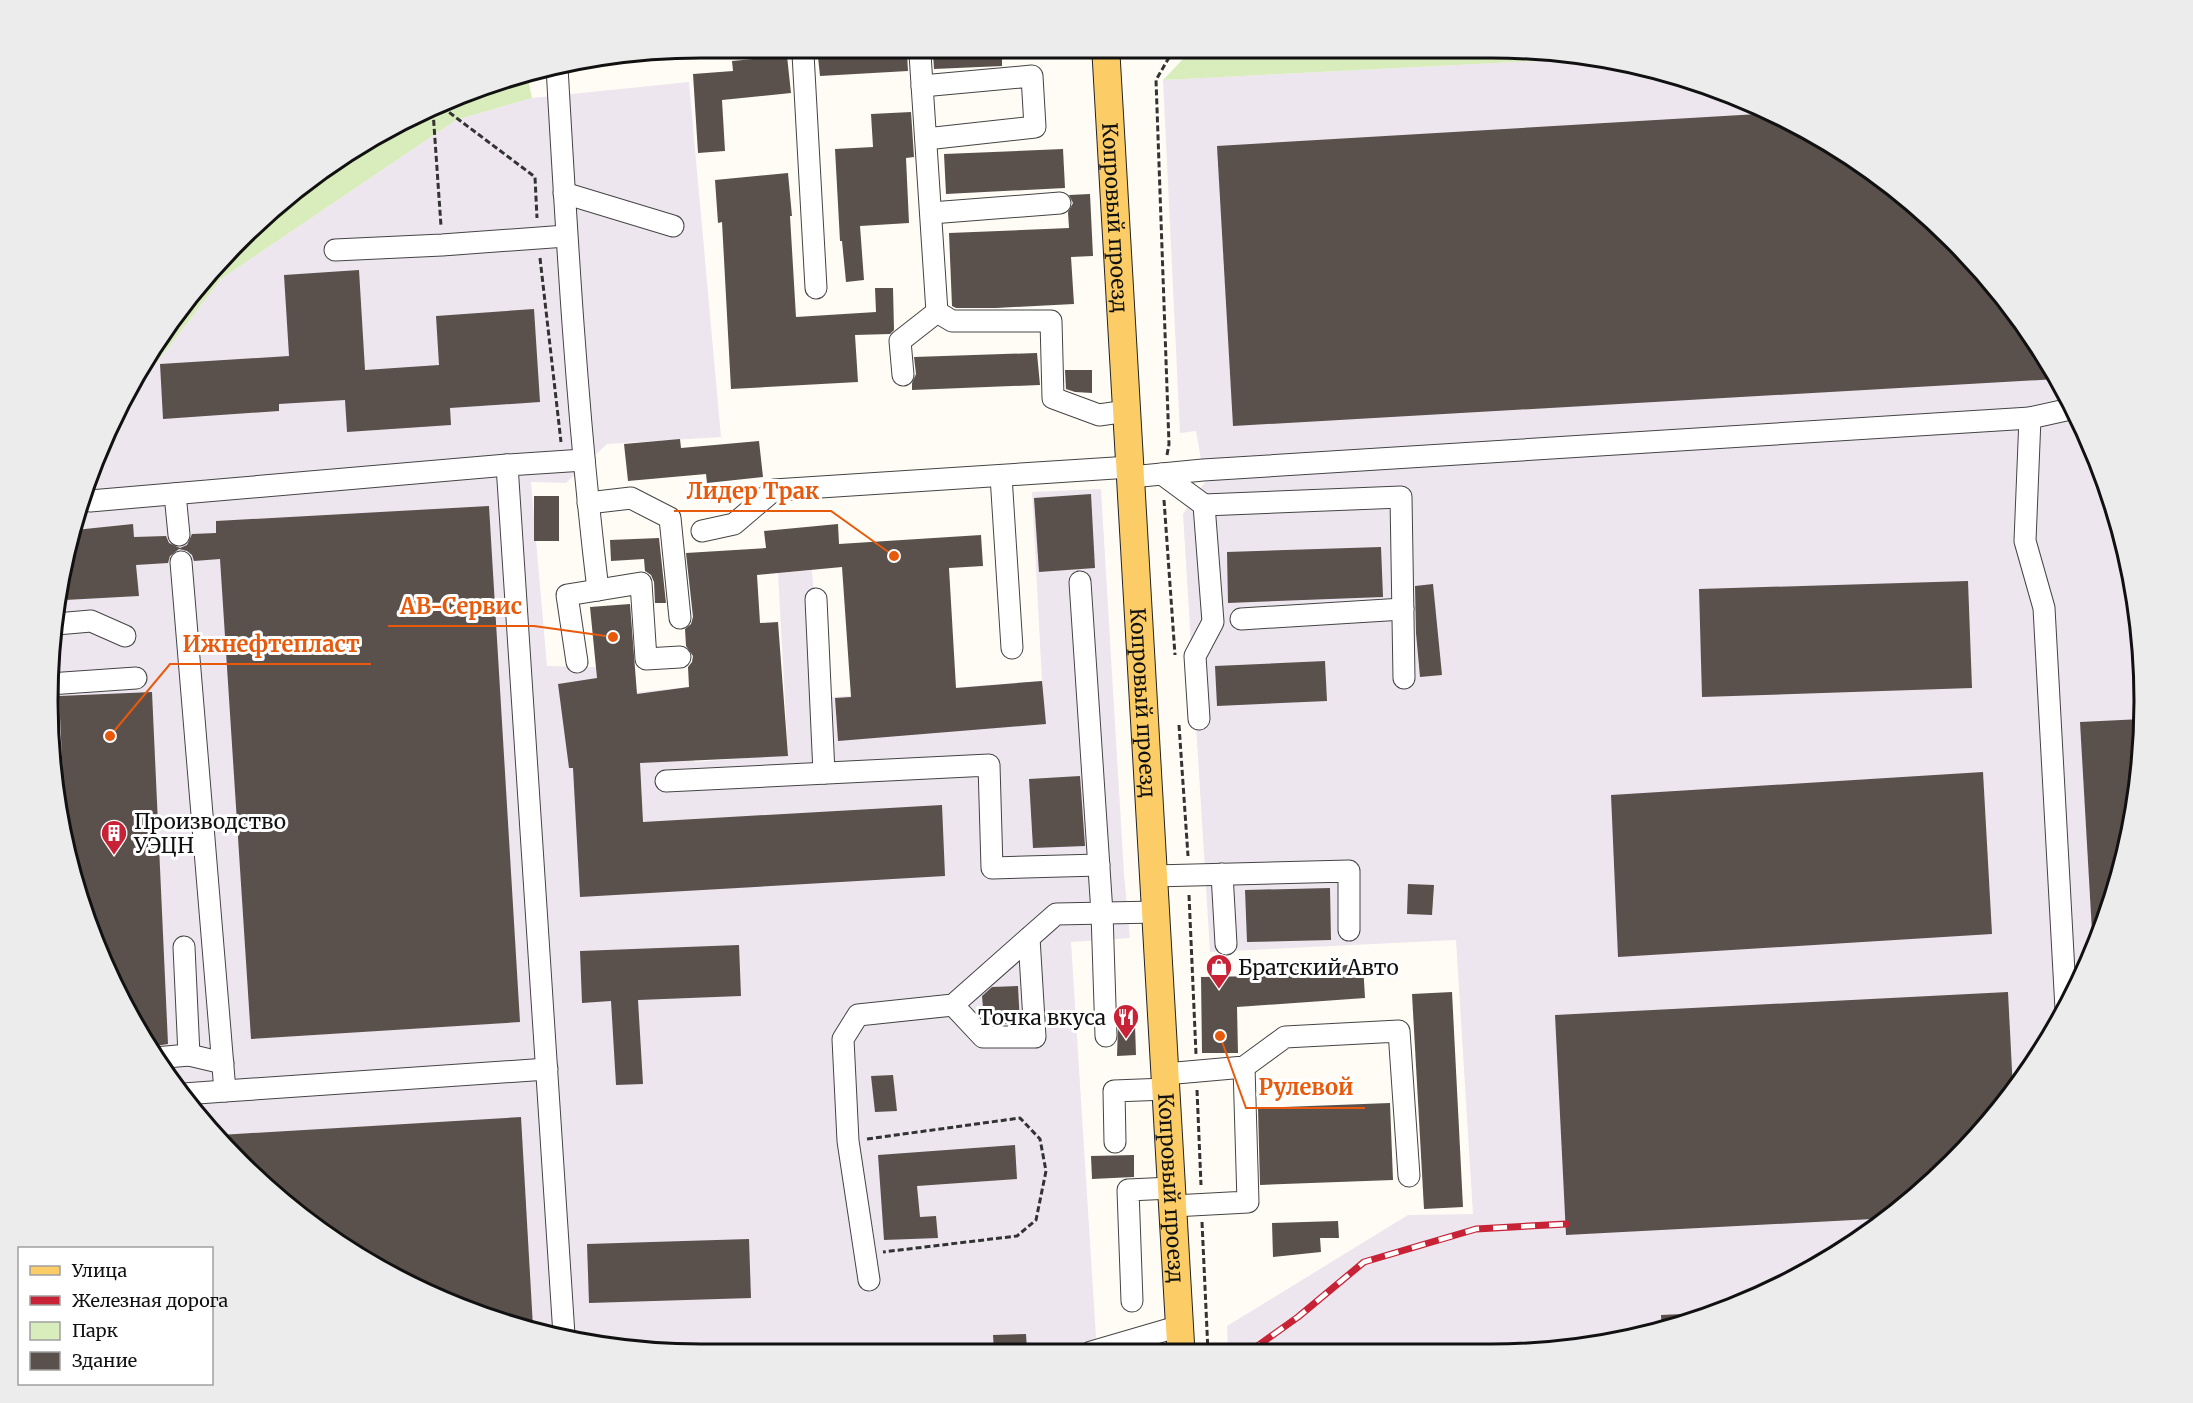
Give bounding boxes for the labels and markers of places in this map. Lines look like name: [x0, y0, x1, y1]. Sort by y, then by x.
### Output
callout: Лидер Трак: [674, 471, 831, 511]
callout: АВ-Сервис: [388, 586, 534, 626]
callout: Ижнефтепласт: [170, 624, 371, 664]
place label: Производство УЭЦН: [133, 808, 286, 859]
building icon: Производство УЭЦН: [99, 818, 129, 856]
shop icon: Братский Авто: [1204, 952, 1234, 990]
place label: Братский Авто: [1238, 954, 1399, 981]
restaurant icon: Точка вкуса: [1111, 1002, 1141, 1040]
place label: Точка вкуса: [978, 1004, 1106, 1031]
callout: Рулевой: [1246, 1068, 1365, 1108]

